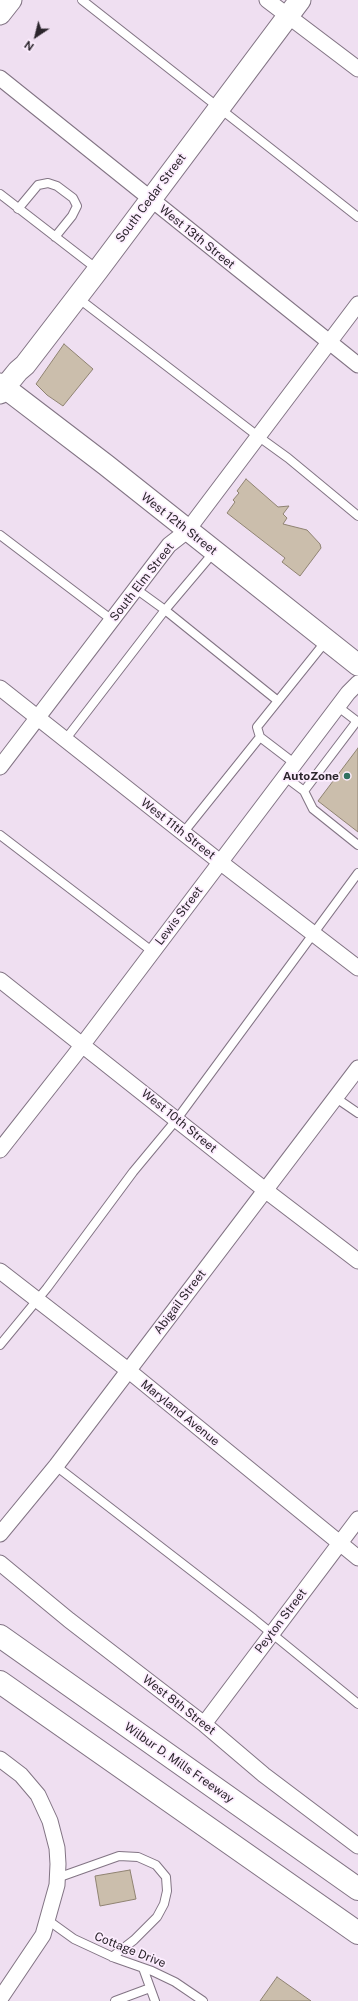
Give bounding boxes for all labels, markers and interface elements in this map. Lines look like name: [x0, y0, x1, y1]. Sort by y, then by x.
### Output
north arrow: [16, 16, 56, 56]
text: N: [22, 38, 36, 53]
street label: South Cedar Street: [113, 151, 189, 245]
street label: West 13th Street: [156, 202, 238, 272]
street label: West 12th Street: [138, 490, 220, 558]
street label: South Elm Street: [107, 540, 177, 624]
place label: AutoZone: [283, 769, 339, 783]
marker: AutoZone: [342, 771, 352, 781]
street label: West 11th Street: [138, 795, 218, 863]
street label: Lewis Street: [152, 884, 206, 948]
street label: West 10th Street: [138, 1086, 220, 1156]
street label: Abigail Street: [151, 1267, 209, 1337]
street label: Maryland Avenue: [138, 1377, 222, 1449]
street label: Peyton Street: [252, 1586, 310, 1656]
street label: West 8th Street: [140, 1672, 218, 1738]
street label: Wilbur D. Mills Freeway: [121, 1720, 237, 1806]
street label: Cottage Drive: [92, 1929, 168, 1971]

